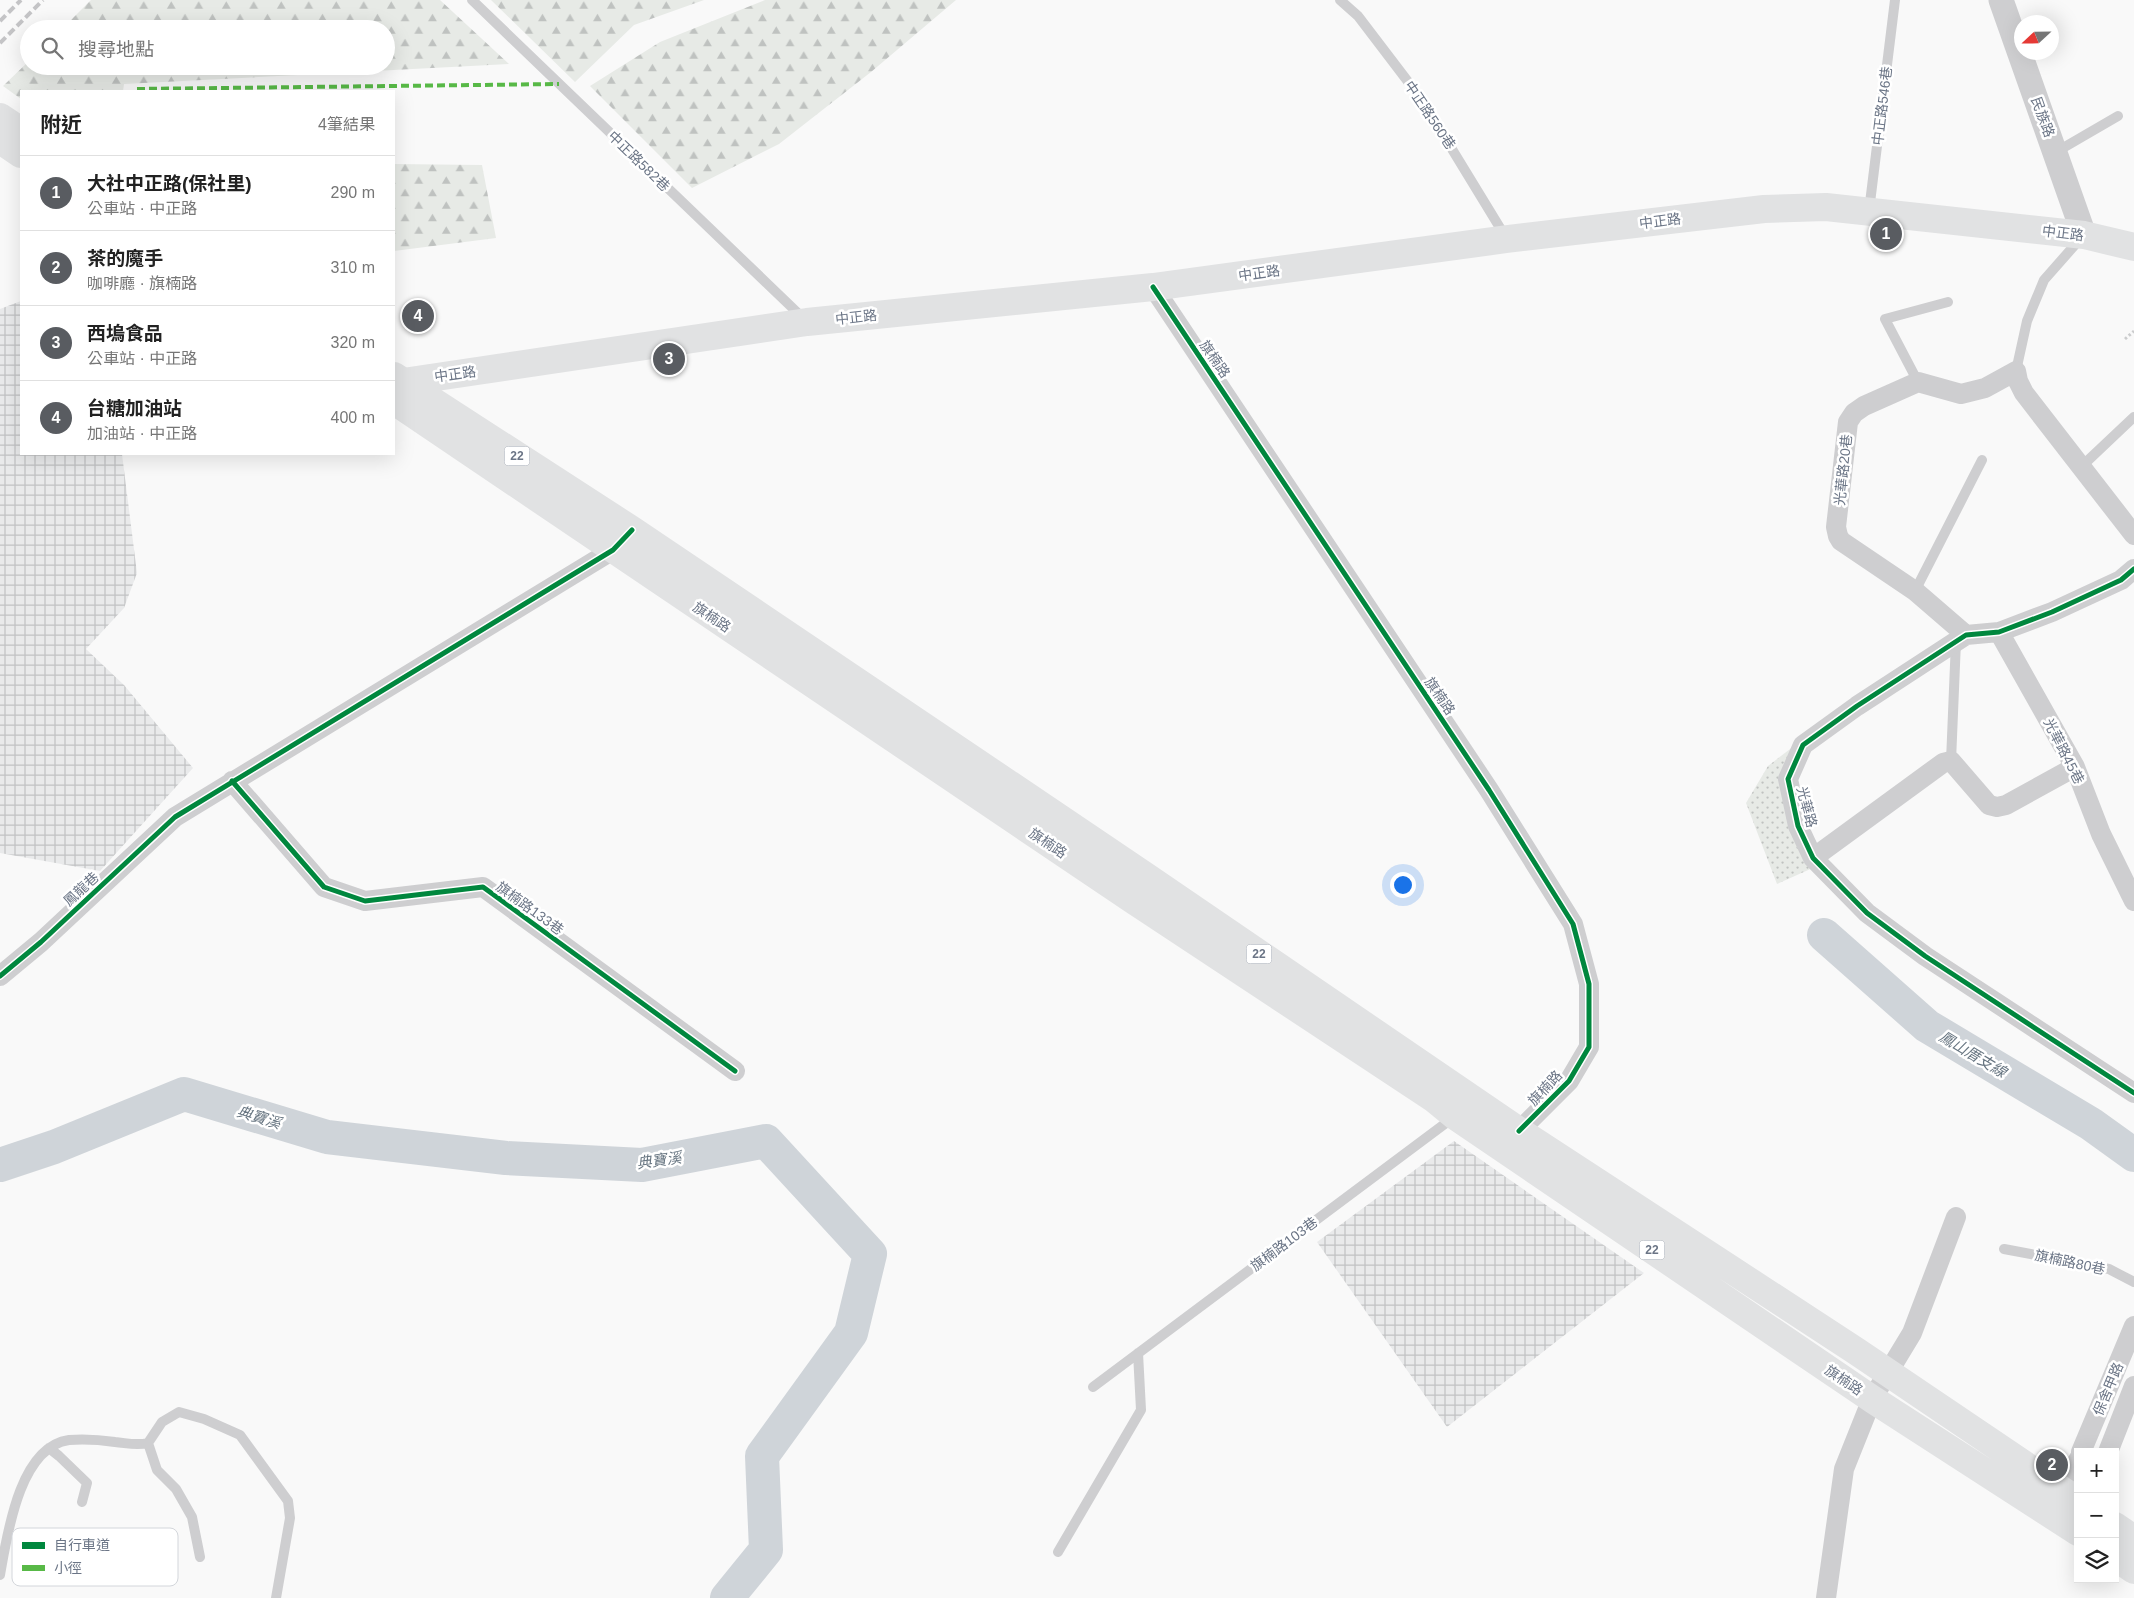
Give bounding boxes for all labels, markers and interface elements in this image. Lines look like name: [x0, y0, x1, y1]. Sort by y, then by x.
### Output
north arrow: [2014, 15, 2059, 60]
search box: [20, 20, 395, 75]
icon: search: [38, 34, 66, 62]
text: 搜尋地點: [78, 39, 154, 60]
street label: 中正路546巷: [1869, 66, 1895, 146]
street label: 中正路560巷: [1401, 78, 1459, 152]
street label: 民族路: [2028, 95, 2058, 139]
text: 附近: [40, 113, 82, 136]
text: 4筆結果: [318, 116, 375, 133]
street label: 中正路582巷: [605, 128, 673, 194]
text: 大社中正路(保社里): [87, 173, 252, 194]
text: 1: [52, 184, 60, 201]
text: 290 m: [331, 184, 375, 201]
text: 公車站 · 中正路: [87, 200, 197, 217]
street label: 中正路: [1638, 211, 1682, 231]
pin: 1: [1870, 215, 1902, 253]
street label: 中正路: [2041, 223, 2085, 243]
text: 茶的魔手: [87, 248, 163, 269]
text: 2: [52, 259, 60, 276]
text: 310 m: [331, 259, 375, 276]
street label: 中正路: [1237, 262, 1281, 284]
text: 咖啡廳 · 旗楠路: [87, 275, 197, 292]
pin: 4: [402, 297, 434, 335]
street label: 中正路: [834, 307, 878, 327]
text: 西塢食品: [87, 323, 163, 344]
text: 3: [52, 334, 60, 351]
text: 320 m: [331, 334, 375, 351]
street label: 旗楠路: [1197, 337, 1233, 381]
pin: 3: [653, 340, 685, 378]
text: 公車站 · 中正路: [87, 350, 197, 367]
street label: 中正路: [433, 363, 477, 385]
text: 台糖加油站: [87, 398, 182, 419]
text: 4: [52, 409, 60, 426]
text: 400 m: [331, 409, 375, 426]
text: 加油站 · 中正路: [87, 425, 197, 442]
street label: 光華路20巷: [1831, 434, 1855, 506]
road number: 22: [504, 446, 530, 466]
street label: 旗楠路: [690, 599, 734, 635]
street label: 旗楠路: [1422, 674, 1458, 718]
street label: 光華路45巷: [2041, 715, 2087, 787]
street label: 光華路: [1794, 785, 1820, 829]
street label: 旗楠路: [1026, 825, 1070, 861]
street label: 鳳龍巷: [60, 869, 102, 909]
your location: [1390, 872, 1416, 898]
street label: 旗楠路133巷: [493, 878, 567, 938]
road number: 22: [1246, 944, 1272, 964]
water label: 鳳山厝支線: [1936, 1027, 2011, 1082]
street label: 旗楠路: [1525, 1067, 1565, 1109]
water label: 典寶溪: [235, 1102, 285, 1132]
water label: 典寶溪: [636, 1148, 684, 1172]
street label: 旗楠路103巷: [1247, 1214, 1321, 1274]
road number: 22: [1640, 1240, 1664, 1260]
street label: 旗楠路80巷: [2033, 1247, 2107, 1277]
street label: 保舍甲路: [2090, 1360, 2126, 1418]
street label: 旗楠路: [1822, 1362, 1866, 1398]
pin: 2: [2036, 1446, 2068, 1484]
map controls: [2074, 1448, 2119, 1583]
button: +: [2074, 1448, 2119, 1493]
button: −: [2074, 1493, 2119, 1538]
legend: [12, 1528, 178, 1586]
text: 自行車道: [54, 1537, 110, 1553]
button: layers: [2074, 1538, 2119, 1583]
text: 小徑: [54, 1560, 82, 1576]

